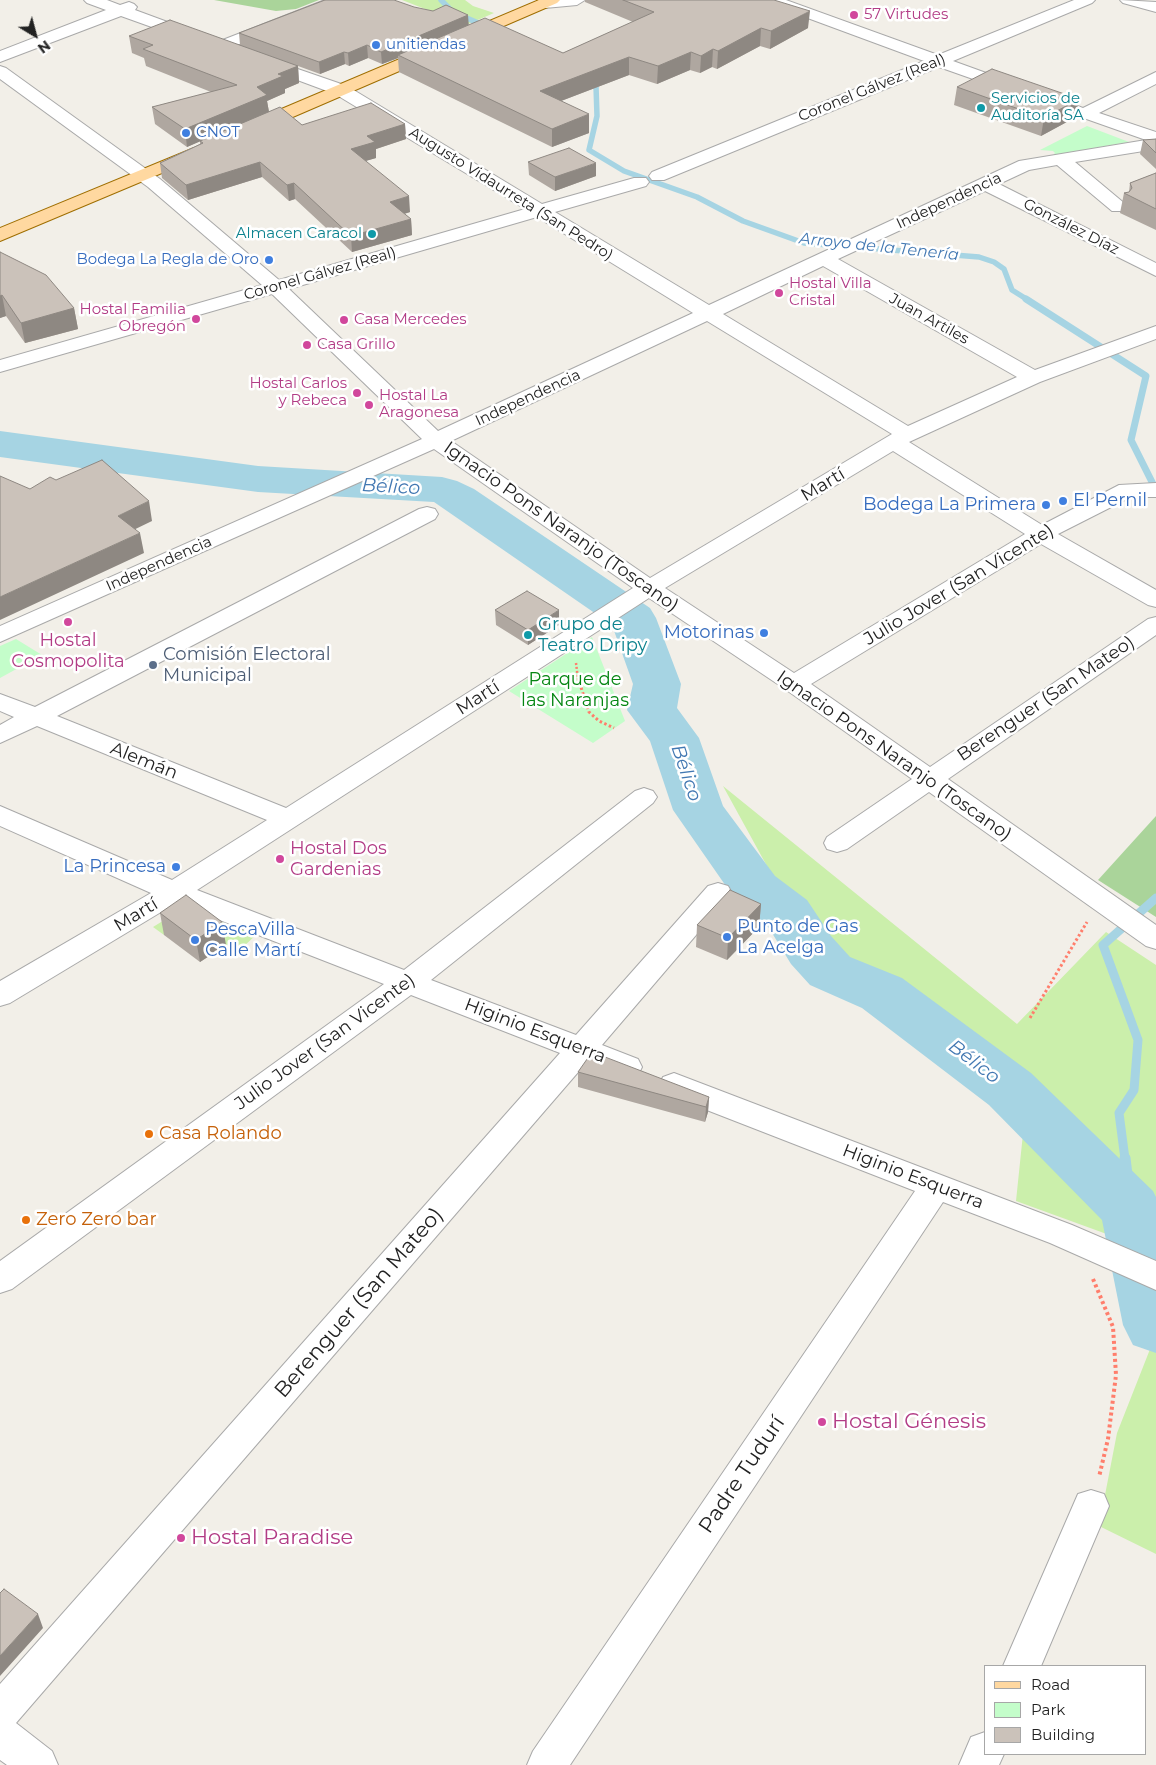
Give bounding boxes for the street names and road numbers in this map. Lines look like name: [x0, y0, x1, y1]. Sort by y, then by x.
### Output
street label: Coronel Gálvez (Real): [796, 50, 948, 126]
street label: Augusto Vidaurreta (San Pedro): [406, 124, 616, 264]
street label: Independencia: [894, 169, 1004, 233]
street label: González Díaz: [1020, 195, 1122, 259]
street label: Coronel Gálvez (Real): [242, 244, 398, 304]
street label: Juan Artiles: [886, 290, 972, 348]
street label: Independencia: [473, 366, 583, 430]
street label: Ignacio Pons Naranjo (Toscano): [439, 437, 683, 617]
street label: Martí: [797, 464, 849, 506]
street label: Julio Jover (San Vicente): [860, 520, 1058, 650]
street label: Independencia: [103, 533, 215, 595]
street label: Berenguer (San Mateo): [953, 632, 1139, 766]
street label: Ignacio Pons Naranjo (Toscano): [772, 666, 1016, 846]
street label: Martí: [452, 676, 504, 720]
street label: Alemán: [107, 738, 181, 784]
street label: Martí: [110, 894, 162, 936]
street label: Julio Jover (San Vicente): [231, 969, 419, 1115]
street label: Higinio Esquerra: [461, 994, 609, 1068]
street label: Higinio Esquerra: [839, 1140, 987, 1214]
street label: Berenguer (San Mateo): [269, 1203, 449, 1403]
street label: Padre Tudurí: [694, 1412, 790, 1538]

